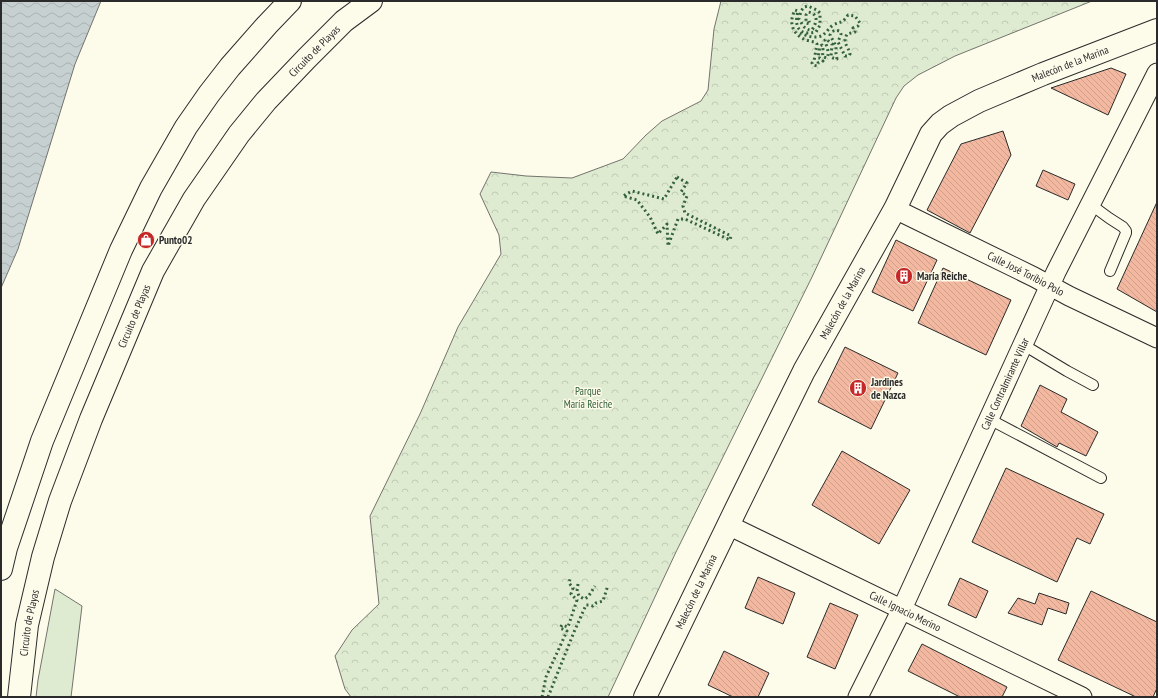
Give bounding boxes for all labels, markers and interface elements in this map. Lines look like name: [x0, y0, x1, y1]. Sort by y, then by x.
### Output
street label: Circuito de Playas: [286, 22, 343, 80]
street label: Malecón de la Marina: [1030, 42, 1110, 85]
shop icon: Punto02: [136, 230, 156, 250]
place label: Punto02: [159, 233, 192, 247]
street label: Calle José Toríbio Polo: [985, 248, 1067, 299]
street label: Malecón de la Marina: [816, 264, 868, 342]
building icon: María Reiche: [894, 266, 914, 286]
place label: María Reiche: [917, 269, 967, 283]
street label: Circuito de Playas: [115, 282, 154, 350]
street label: Calle Contralmirante Villar: [978, 335, 1032, 432]
place label: Jardines de Nazca: [870, 375, 906, 402]
building icon: Jardines de Nazca: [848, 378, 868, 398]
park label: Parque María Reiche: [564, 384, 613, 411]
street label: Malecón de la Marina: [672, 552, 720, 631]
street label: Circuito de Playas: [17, 588, 42, 657]
street label: Calle Ignacio Merino: [867, 588, 944, 635]

